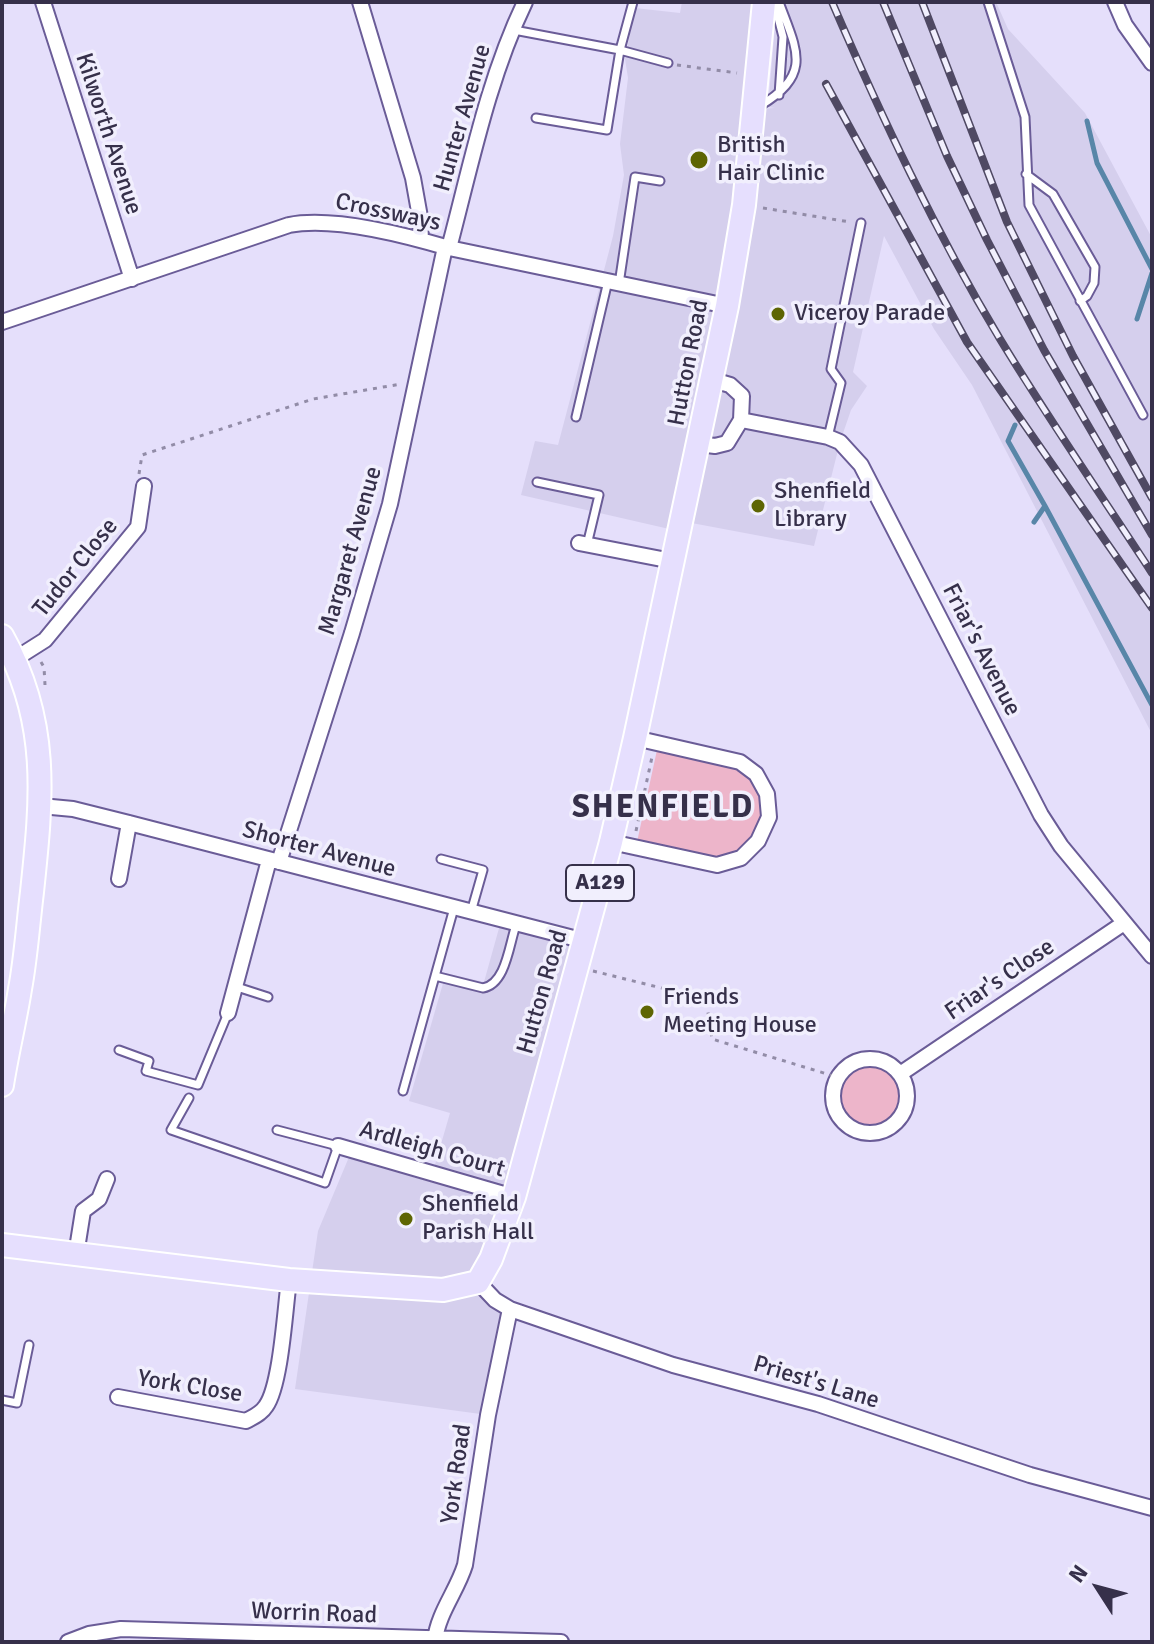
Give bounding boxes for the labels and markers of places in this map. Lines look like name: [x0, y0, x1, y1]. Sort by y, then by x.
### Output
place label: British Hair Clinic: [717, 132, 825, 188]
marker: British Hair Clinic: [688, 149, 710, 171]
place label: Viceroy Parade: [794, 300, 945, 328]
marker: Viceroy Parade: [769, 305, 787, 323]
place label: Shenfield Library: [774, 478, 871, 534]
marker: Shenfield Library: [749, 497, 767, 515]
place label: Friends Meeting House: [663, 984, 817, 1040]
marker: Friends Meeting House: [638, 1003, 656, 1021]
place label: Shenfield Parish Hall: [422, 1191, 534, 1247]
marker: Shenfield Parish Hall: [397, 1210, 415, 1228]

